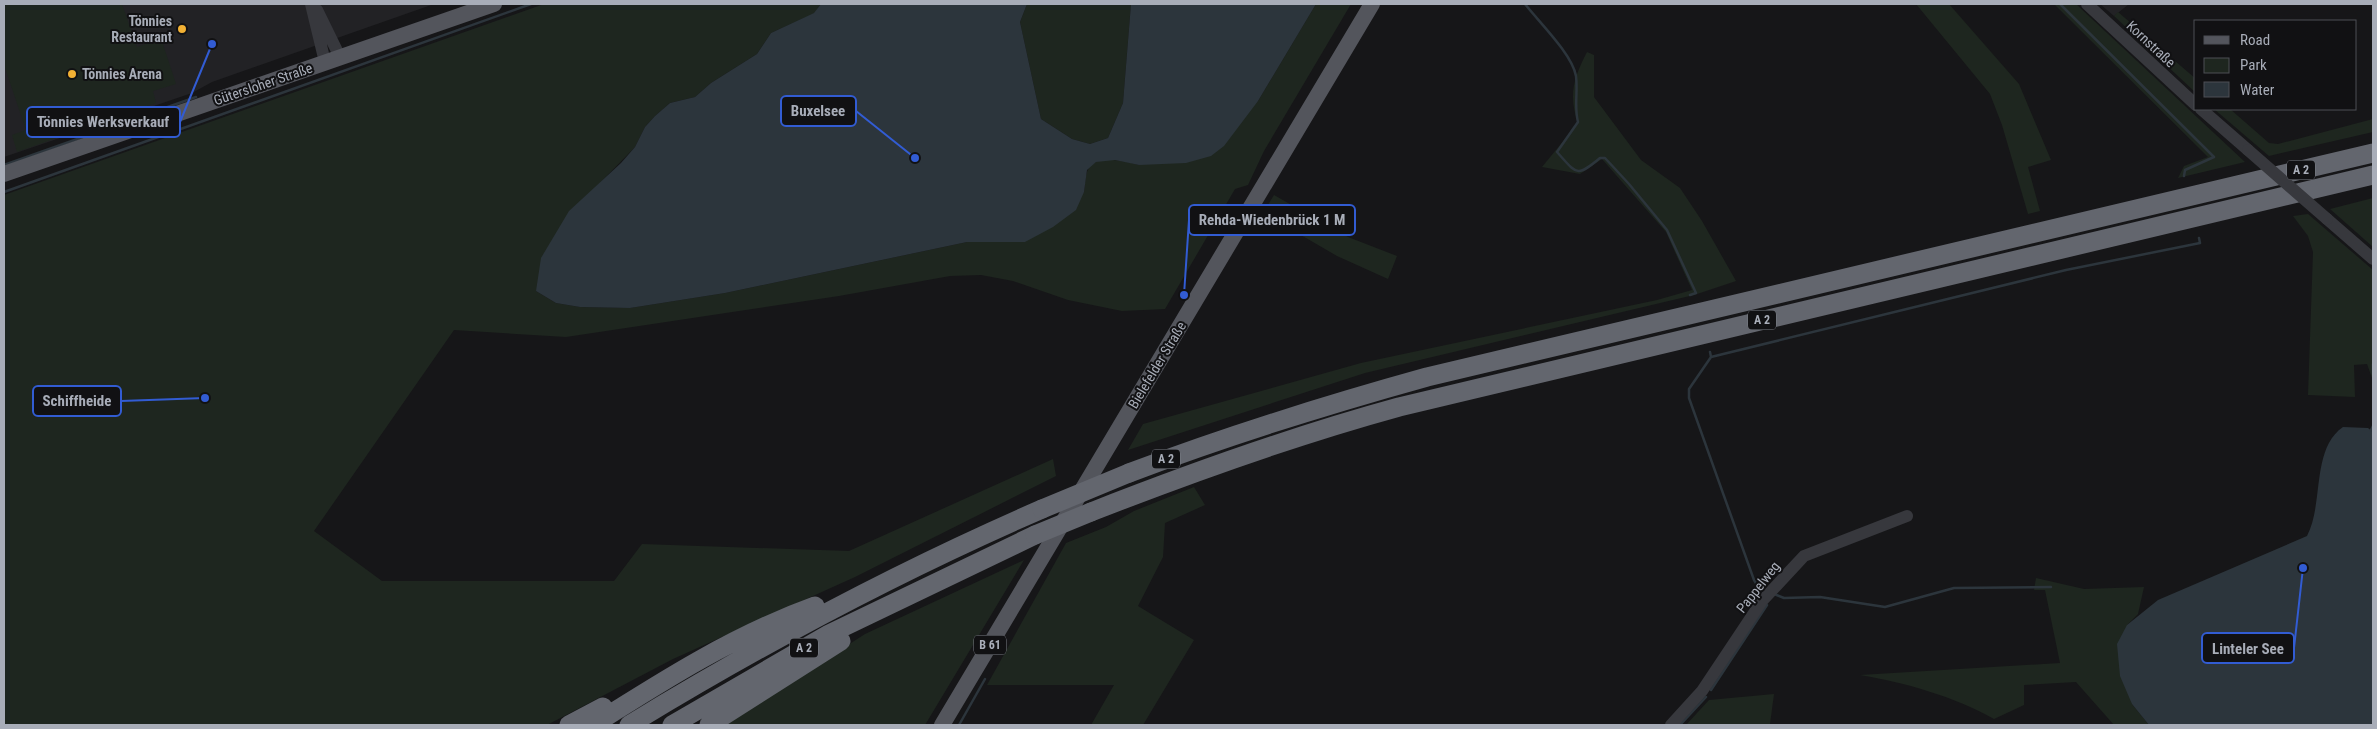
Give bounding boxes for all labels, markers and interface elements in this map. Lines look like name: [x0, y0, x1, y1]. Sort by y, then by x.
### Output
place label: Tönnies Restaurant: [111, 13, 172, 45]
street label: Kornstraße: [2123, 17, 2179, 71]
legend: [2194, 20, 2357, 110]
marker: Tönnies Restaurant: [176, 23, 188, 35]
text: Road: [2240, 31, 2270, 49]
text: Park: [2240, 56, 2267, 74]
street label: Gütersloher Straße: [212, 59, 315, 108]
place label: Tönnies Arena: [82, 66, 162, 82]
marker: Tönnies Arena: [66, 68, 78, 80]
text: Water: [2240, 81, 2275, 99]
callout: Buxelsee: [781, 96, 856, 126]
text: Buxelsee: [791, 102, 845, 120]
callout: Tönnies Werksverkauf: [27, 107, 180, 137]
text: Tönnies Werksverkauf: [37, 113, 169, 131]
road number: A 2: [2287, 160, 2315, 180]
callout: Rehda-Wiedenbrück 1 M: [1189, 205, 1355, 235]
text: Rehda-Wiedenbrück 1 M: [1199, 211, 1345, 229]
road number: A 2: [1748, 310, 1776, 330]
street label: Bielefelder Straße: [1125, 318, 1189, 411]
callout: Schiffheide: [33, 386, 121, 416]
text: Schiffheide: [43, 392, 111, 410]
road number: A 2: [1152, 449, 1180, 468]
street label: Pappelweg: [1733, 558, 1783, 616]
callout: Linteler See: [2202, 633, 2294, 663]
road number: B 61: [974, 636, 1006, 654]
road number: A 2: [790, 638, 818, 658]
text: Linteler See: [2212, 640, 2284, 658]

